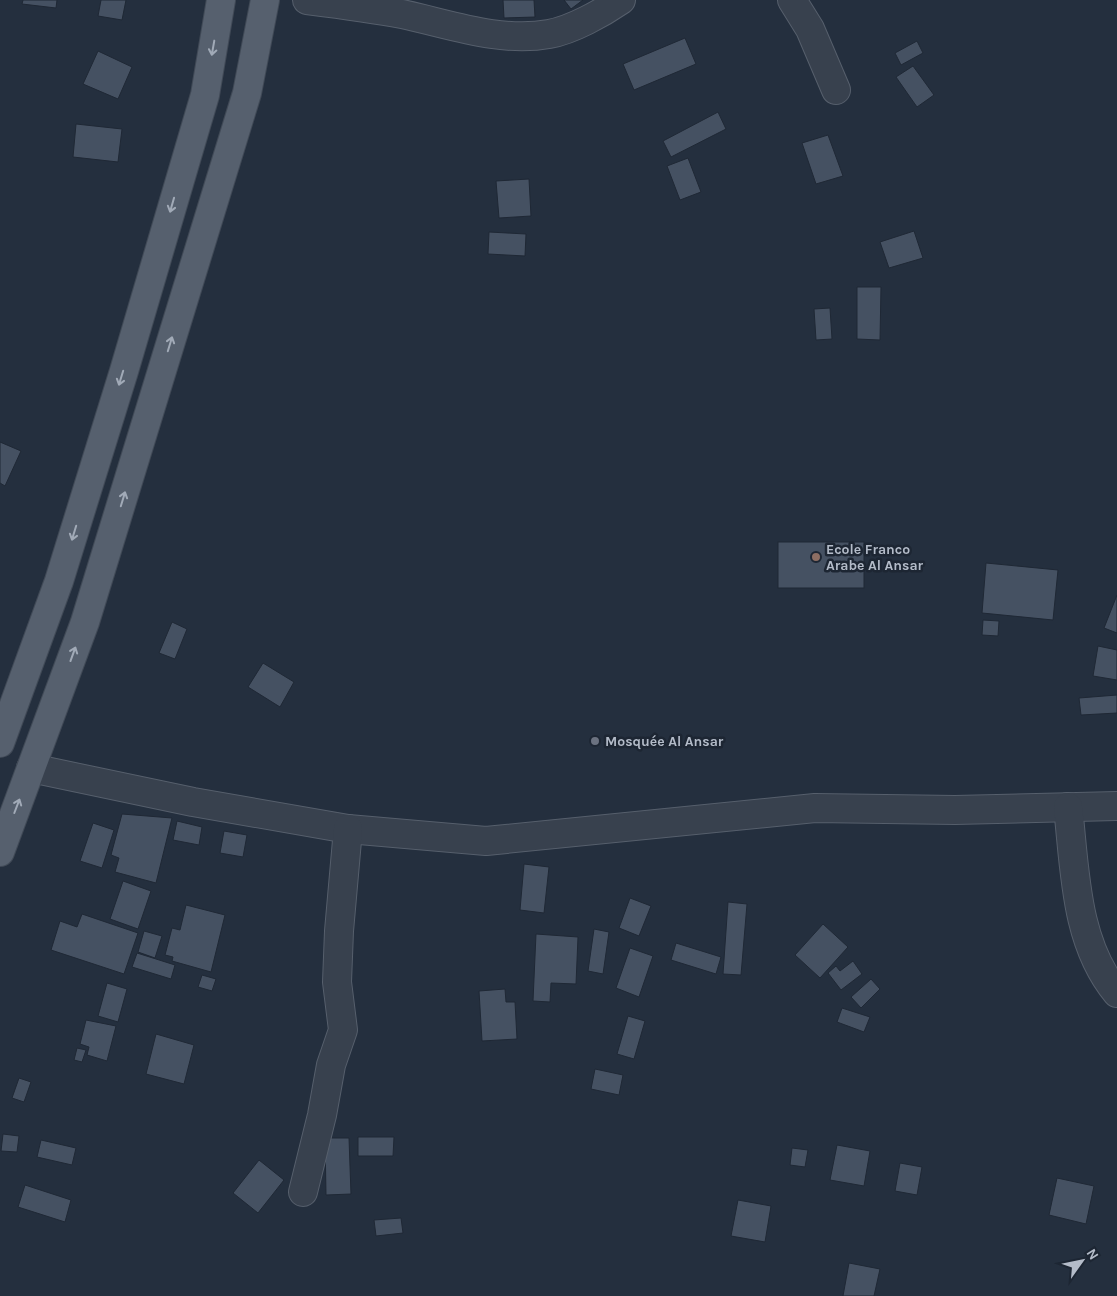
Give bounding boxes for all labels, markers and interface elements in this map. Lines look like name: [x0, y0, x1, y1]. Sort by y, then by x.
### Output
one-way arrow: [207, 40, 217, 56]
one-way arrow: [167, 197, 177, 213]
one-way arrow: [166, 336, 176, 352]
one-way arrow: [116, 369, 126, 385]
one-way arrow: [118, 492, 128, 508]
one-way arrow: [68, 525, 78, 541]
place label: Ecole Franco Arabe Al Ansar: [826, 541, 924, 574]
marker: Ecole Franco Arabe Al Ansar: [810, 551, 822, 563]
one-way arrow: [69, 647, 79, 662]
place label: Mosquée Al Ansar: [605, 733, 724, 750]
marker: Mosquée Al Ansar: [589, 735, 601, 747]
one-way arrow: [13, 799, 22, 815]
north arrow: [1057, 1236, 1107, 1286]
text: N: [1083, 1245, 1102, 1263]

